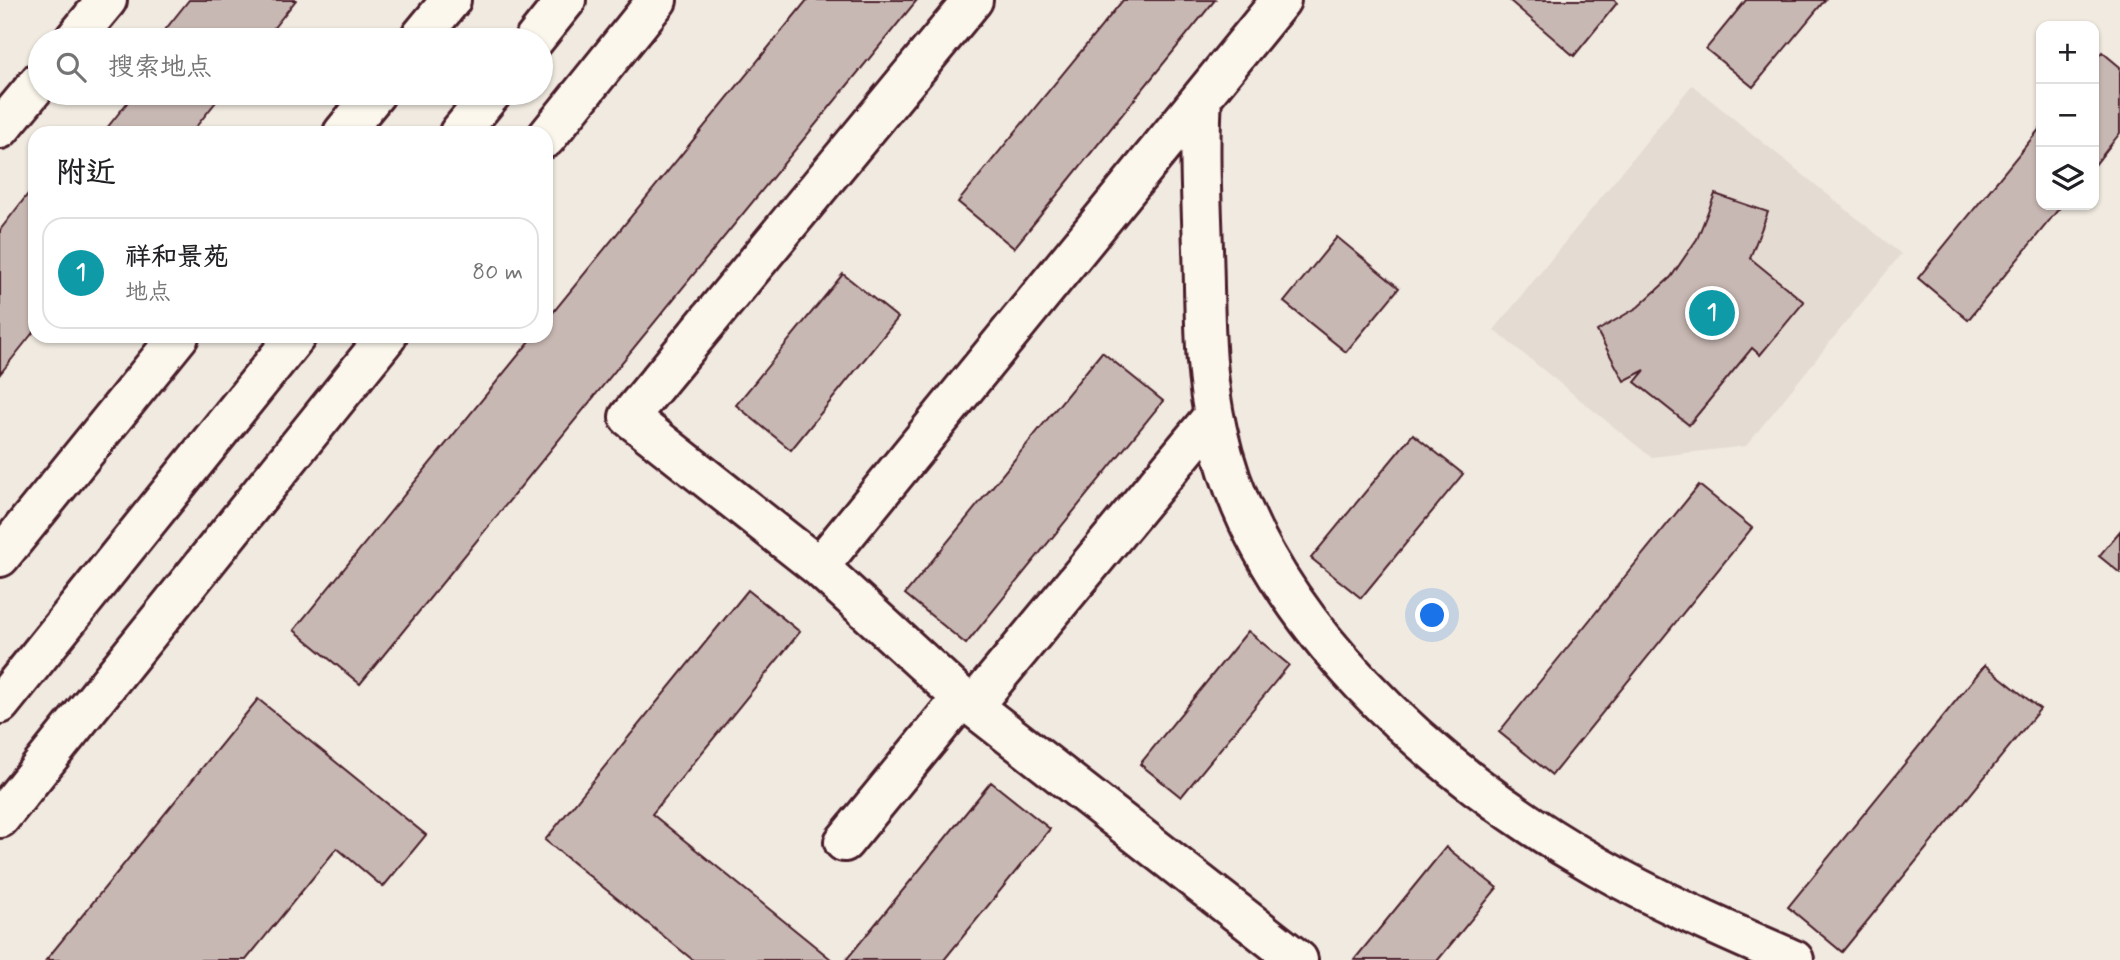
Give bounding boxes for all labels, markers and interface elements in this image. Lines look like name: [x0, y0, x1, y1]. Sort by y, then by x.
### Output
map controls: [2036, 21, 2099, 210]
button: +: [2036, 21, 2099, 84]
search box: [28, 28, 553, 105]
icon: search: [52, 48, 90, 86]
text: 搜索地点: [108, 51, 212, 85]
button: −: [2036, 84, 2099, 147]
button: layers: [2036, 147, 2099, 210]
text: 附近: [56, 154, 116, 193]
text: 祥和景苑: [125, 241, 229, 275]
text: 1: [76, 258, 86, 288]
text: 80 m: [472, 258, 523, 288]
text: 地点: [125, 278, 171, 308]
pin: 1: [1689, 287, 1735, 339]
your location: [1415, 598, 1449, 632]

